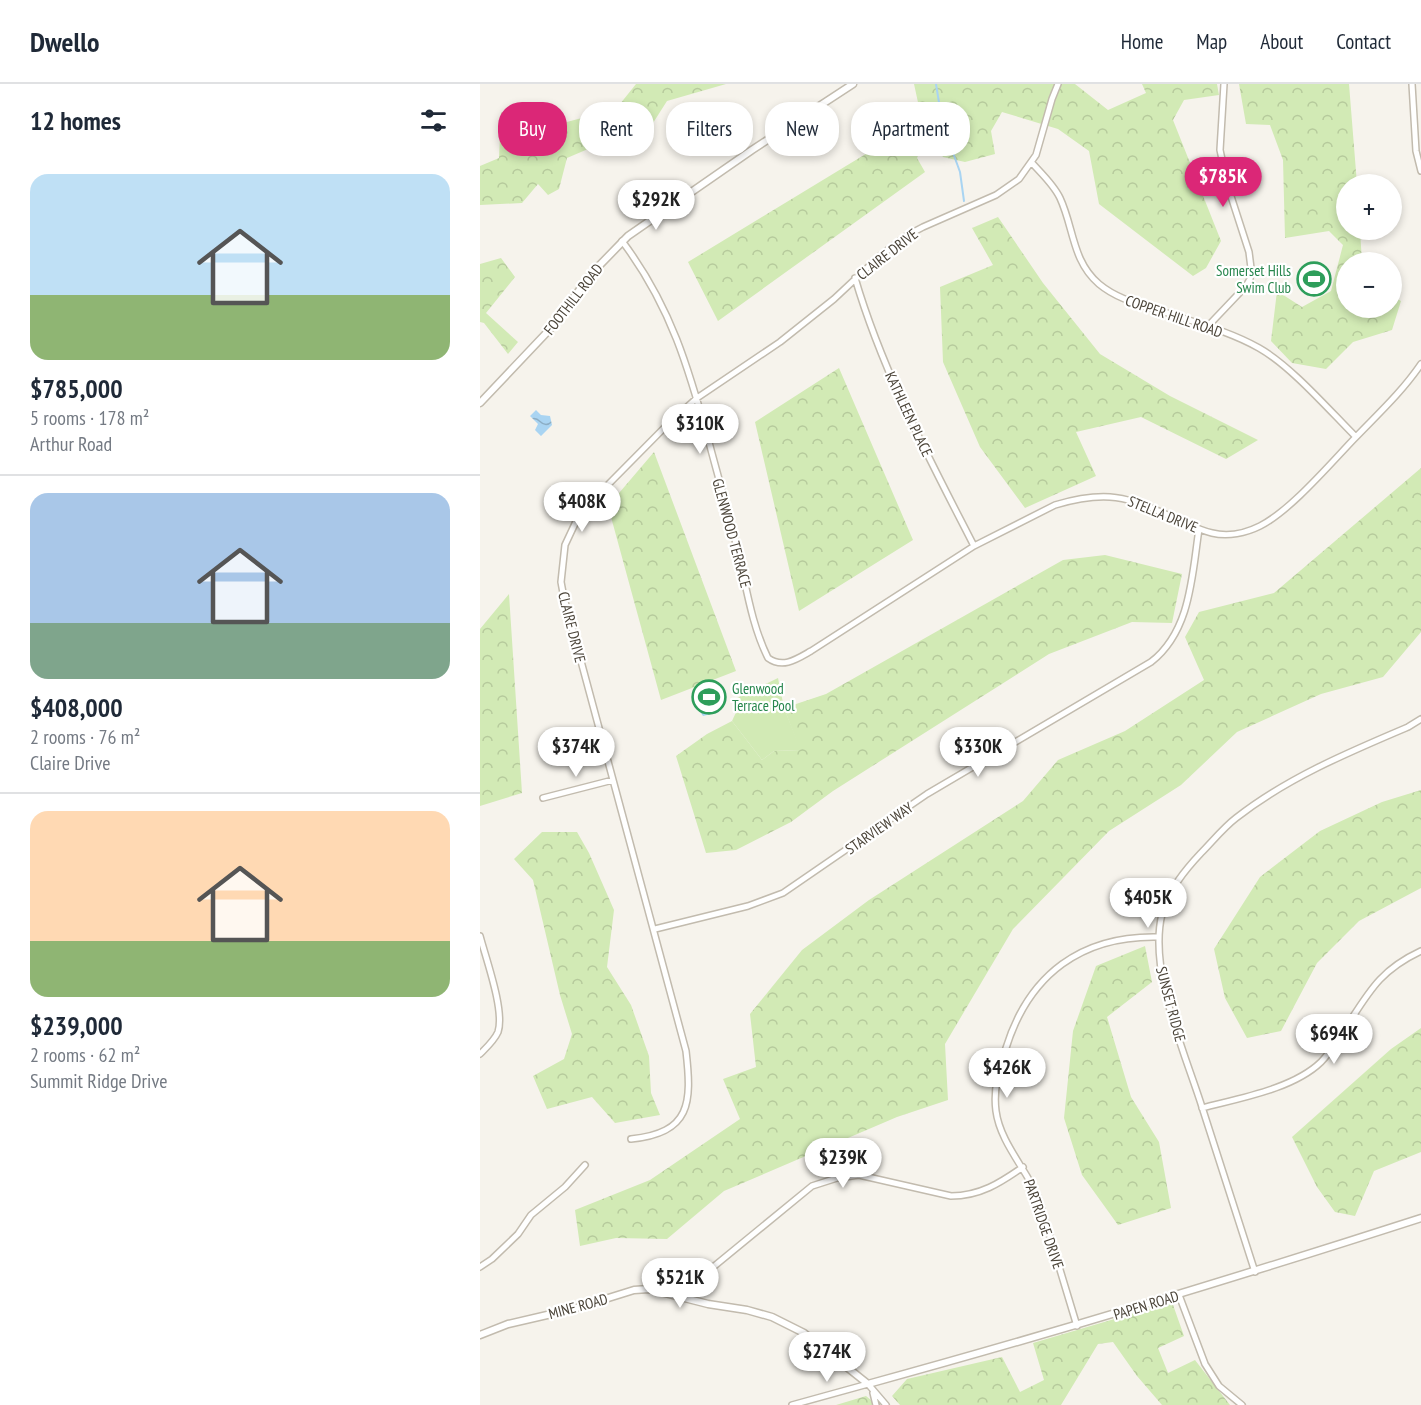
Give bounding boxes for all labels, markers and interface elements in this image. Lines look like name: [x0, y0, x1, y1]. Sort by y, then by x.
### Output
text: Dwello: [30, 23, 100, 60]
text: Home: [1121, 28, 1163, 55]
text: Map: [1196, 28, 1227, 55]
text: About: [1260, 28, 1303, 55]
text: Contact: [1336, 28, 1391, 55]
chip: Buy: [498, 102, 567, 156]
chip: Rent: [579, 102, 654, 156]
chip: Filters: [666, 102, 753, 156]
chip: New: [765, 102, 839, 156]
chip: Apartment: [851, 102, 970, 156]
text: 12 homes: [30, 104, 121, 137]
icon: filters: [417, 104, 450, 137]
pin: $785K: [1181, 157, 1265, 208]
text: $785K: [1199, 163, 1247, 189]
map controls: [1336, 174, 1402, 318]
button: +: [1336, 174, 1402, 240]
pin: $292K: [614, 180, 698, 231]
text: $292K: [632, 186, 680, 212]
icon: home: [186, 213, 294, 321]
street label: CLAIRE DRIVE: [853, 224, 921, 284]
button: −: [1336, 252, 1402, 318]
street label: FOOTHILL ROAD: [539, 260, 607, 338]
place label: Somerset Hills Swim Club: [1216, 261, 1291, 297]
sports icon: Somerset Hills Swim Club: [1296, 261, 1332, 297]
street label: COPPER HILL ROAD: [1123, 291, 1225, 342]
street label: KATHLEEN PLACE: [881, 368, 937, 460]
text: $785,000: [30, 372, 123, 405]
pin: $310K: [658, 404, 742, 455]
text: 5 rooms · 178 m²: [30, 405, 149, 431]
text: $310K: [676, 410, 724, 436]
text: Arthur Road: [30, 431, 112, 457]
street label: GLENWOOD TERRACE: [708, 476, 756, 590]
pin: $408K: [540, 482, 624, 533]
text: $408K: [558, 488, 606, 514]
street label: STELLA DRIVE: [1125, 491, 1201, 537]
icon: home: [186, 532, 294, 640]
street label: CLAIRE DRIVE: [554, 590, 590, 664]
sports icon: Glenwood Terrace Pool: [691, 679, 727, 715]
place label: Glenwood Terrace Pool: [732, 679, 795, 715]
text: $408,000: [30, 691, 123, 724]
text: 2 rooms · 76 m²: [30, 724, 140, 750]
pin: $374K: [534, 727, 618, 778]
pin: $330K: [936, 727, 1020, 778]
text: $374K: [552, 733, 600, 759]
text: $330K: [954, 733, 1002, 759]
text: Claire Drive: [30, 750, 110, 776]
street label: STARVIEW WAY: [841, 798, 917, 858]
icon: home: [186, 850, 294, 958]
pin: $405K: [1106, 878, 1190, 929]
text: $405K: [1124, 884, 1172, 910]
street label: SUNSET RIDGE: [1152, 964, 1190, 1044]
text: $239,000: [30, 1009, 123, 1042]
pin: $694K: [1292, 1014, 1376, 1065]
text: $694K: [1310, 1020, 1358, 1046]
text: 2 rooms · 62 m²: [30, 1042, 140, 1068]
pin: $426K: [965, 1048, 1049, 1099]
text: $426K: [983, 1054, 1031, 1080]
text: Summit Ridge Drive: [30, 1068, 167, 1094]
pin: $239K: [801, 1138, 885, 1189]
text: $239K: [819, 1144, 867, 1170]
street label: PARTRIDGE DRIVE: [1020, 1177, 1068, 1271]
pin: $521K: [638, 1258, 722, 1309]
text: $521K: [656, 1264, 704, 1290]
street label: PAPEN ROAD: [1111, 1286, 1181, 1324]
street label: MINE ROAD: [546, 1289, 610, 1323]
pin: $274K: [785, 1332, 869, 1383]
text: $274K: [803, 1338, 851, 1364]

